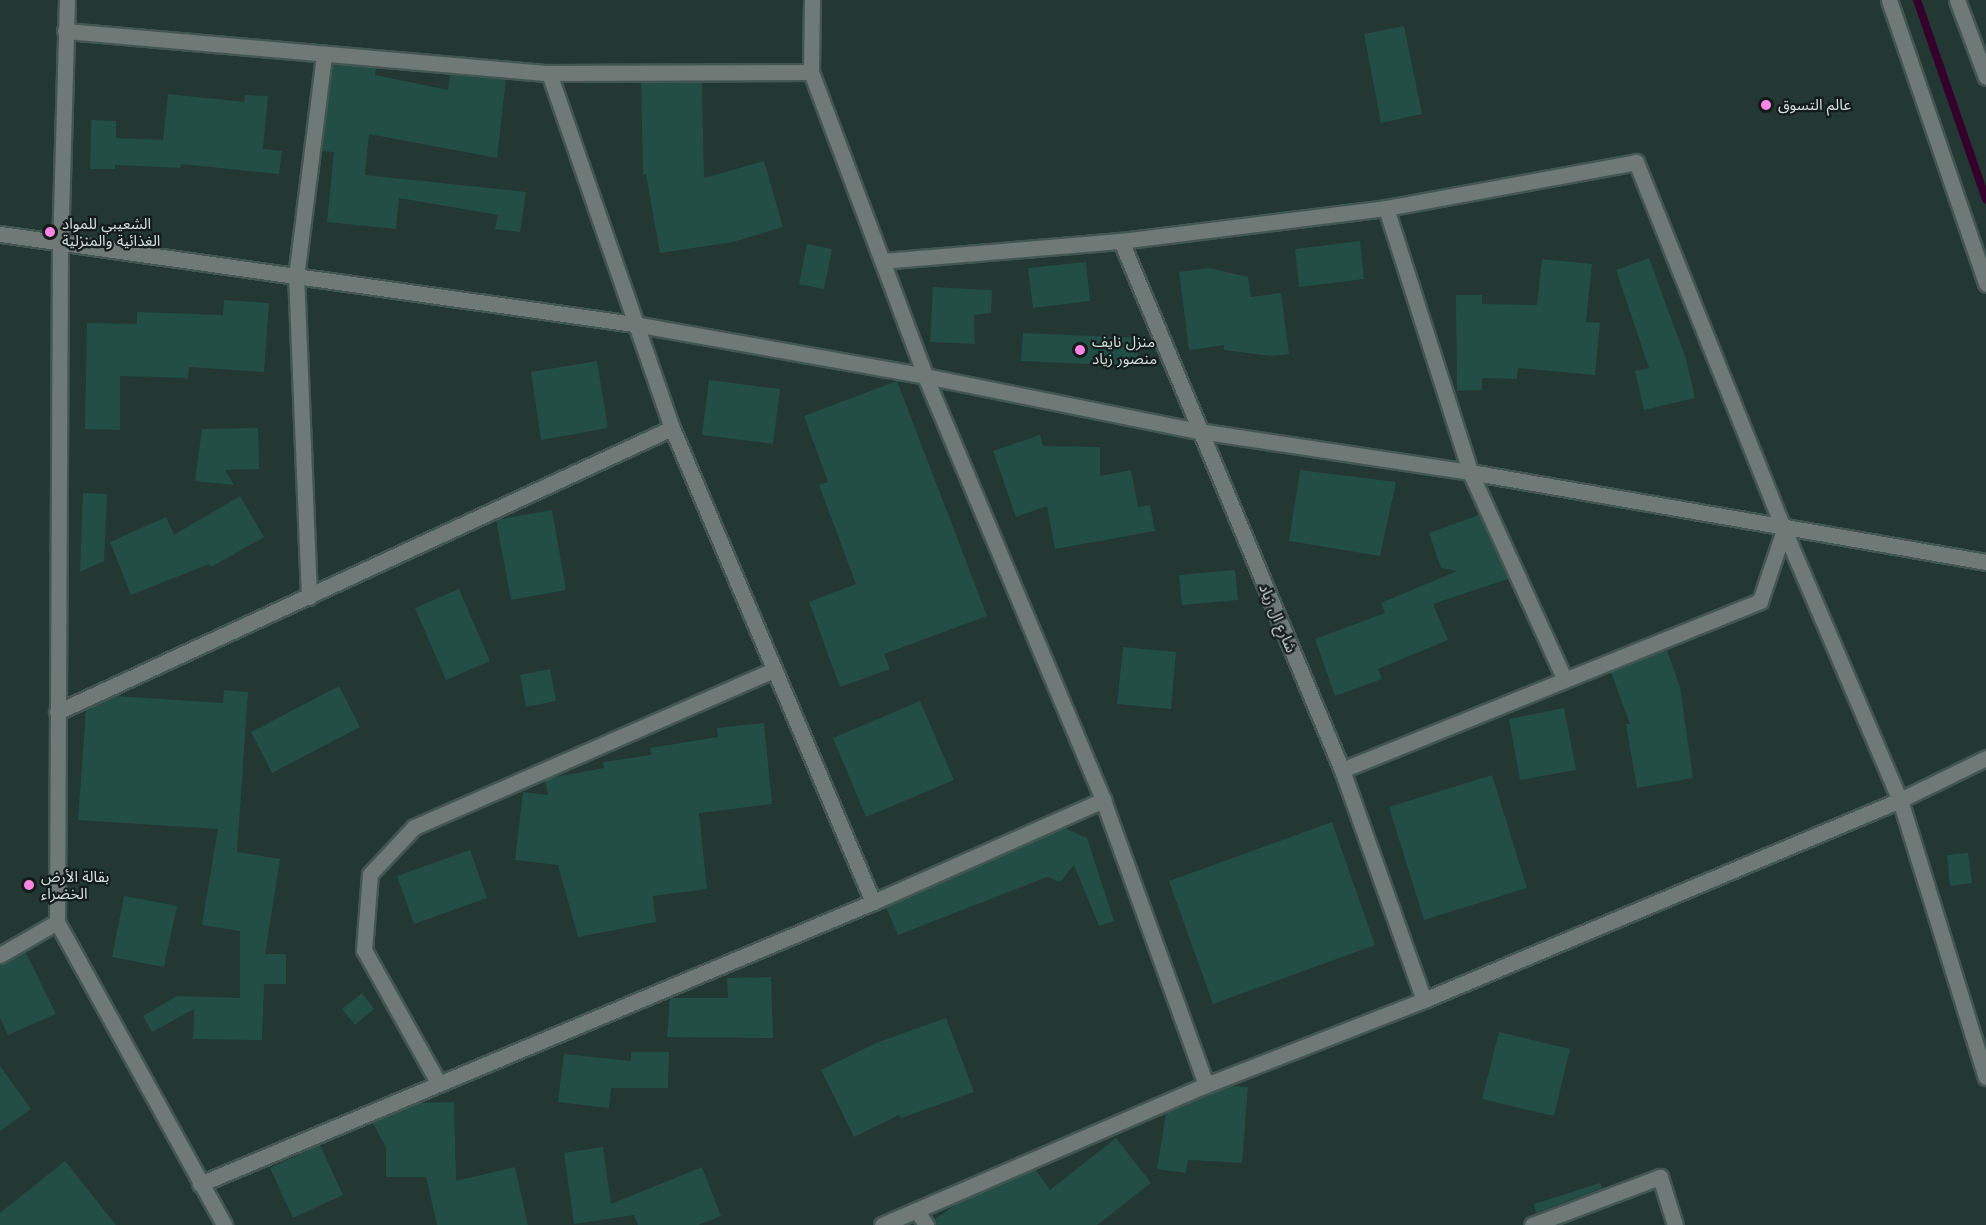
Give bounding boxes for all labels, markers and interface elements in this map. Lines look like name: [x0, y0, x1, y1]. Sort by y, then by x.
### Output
place label: عالم التسوق: [1778, 96, 1851, 114]
marker: عالم التسوق: [1759, 98, 1773, 112]
place label: الشعيبي للمواد الغذائية والمنزلية: [62, 214, 160, 249]
marker: الشعيبي للمواد الغذائية والمنزلية: [43, 225, 57, 239]
place label: منزل نايف منصور زياد: [1092, 332, 1157, 367]
marker: منزل نايف منصور زياد: [1073, 343, 1087, 357]
street label: شارع ال زياد: [1255, 581, 1301, 655]
place label: بقالة الأرض الخضراء: [41, 867, 109, 902]
marker: بقالة الأرض الخضراء: [22, 878, 36, 892]

